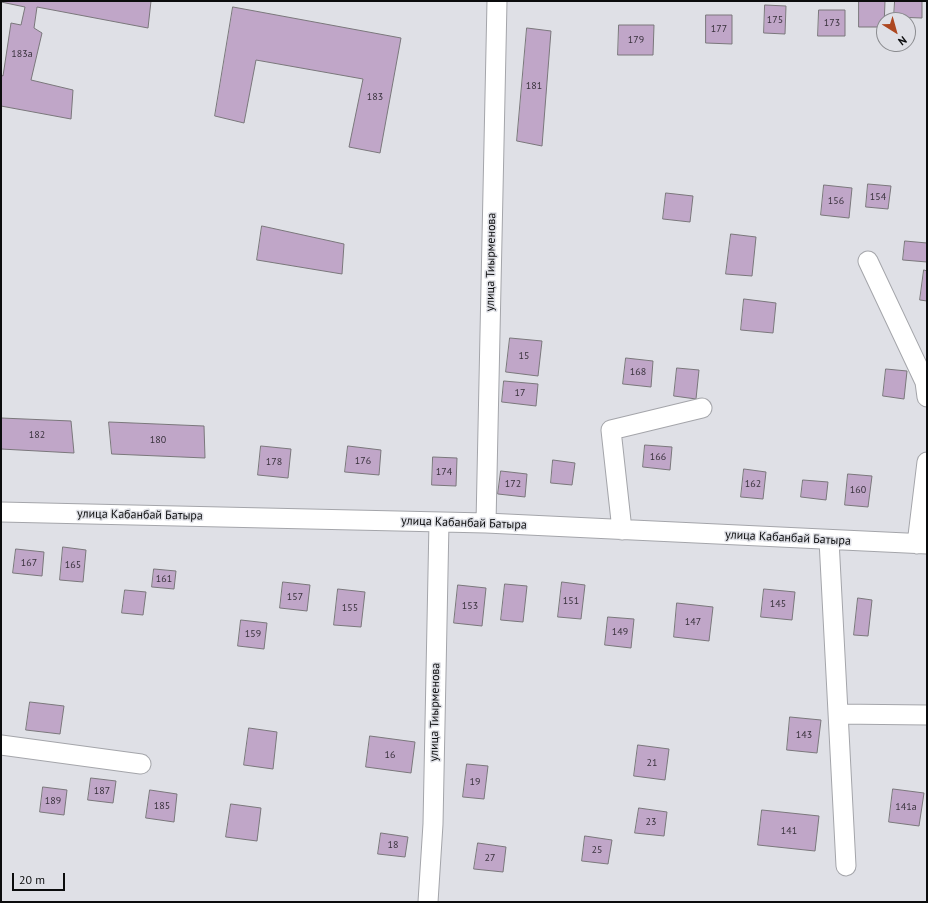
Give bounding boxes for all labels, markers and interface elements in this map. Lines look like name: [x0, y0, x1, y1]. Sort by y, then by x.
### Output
north arrow: [876, 12, 916, 52]
house number: 175: [767, 14, 783, 26]
house number: 173: [824, 17, 840, 29]
house number: 177: [711, 23, 727, 35]
text: N: [896, 33, 910, 49]
house number: 179: [628, 34, 644, 46]
house number: 183а: [11, 48, 33, 60]
house number: 181: [526, 80, 542, 92]
house number: 183: [367, 91, 383, 103]
house number: 154: [870, 191, 886, 203]
house number: 156: [828, 195, 844, 207]
street label: улица Тиырменова: [483, 213, 499, 311]
house number: 15: [519, 350, 529, 362]
house number: 168: [630, 366, 646, 378]
house number: 17: [515, 387, 525, 399]
house number: 182: [29, 429, 45, 441]
house number: 180: [150, 434, 166, 446]
house number: 166: [650, 451, 666, 463]
house number: 176: [355, 455, 371, 467]
house number: 178: [266, 456, 282, 468]
house number: 174: [436, 466, 452, 478]
house number: 172: [505, 478, 521, 490]
house number: 162: [745, 478, 761, 490]
house number: 160: [850, 484, 866, 496]
street label: улица Кабанбай Батыра: [77, 507, 203, 523]
street label: улица Кабанбай Батыра: [401, 514, 527, 532]
street label: улица Кабанбай Батыра: [725, 528, 851, 548]
house number: 167: [21, 557, 37, 569]
house number: 165: [65, 559, 81, 571]
house number: 161: [156, 573, 172, 585]
house number: 157: [287, 591, 303, 603]
house number: 151: [563, 595, 579, 607]
house number: 145: [770, 598, 786, 610]
house number: 153: [462, 600, 478, 612]
house number: 155: [342, 602, 358, 614]
house number: 147: [685, 616, 701, 628]
house number: 149: [612, 626, 628, 638]
house number: 159: [245, 628, 261, 640]
street label: улица Тиырменова: [427, 663, 443, 761]
house number: 143: [796, 729, 812, 741]
house number: 16: [385, 749, 395, 761]
house number: 21: [647, 757, 657, 769]
house number: 19: [470, 776, 480, 788]
house number: 187: [94, 785, 110, 797]
house number: 189: [45, 795, 61, 807]
house number: 185: [154, 800, 170, 812]
house number: 141а: [895, 801, 917, 813]
house number: 23: [646, 816, 656, 828]
house number: 141: [781, 825, 797, 837]
house number: 18: [388, 839, 398, 851]
house number: 25: [592, 844, 602, 856]
house number: 27: [485, 852, 495, 864]
scale bar: [14, 865, 67, 891]
text: 20 m: [19, 872, 45, 887]

